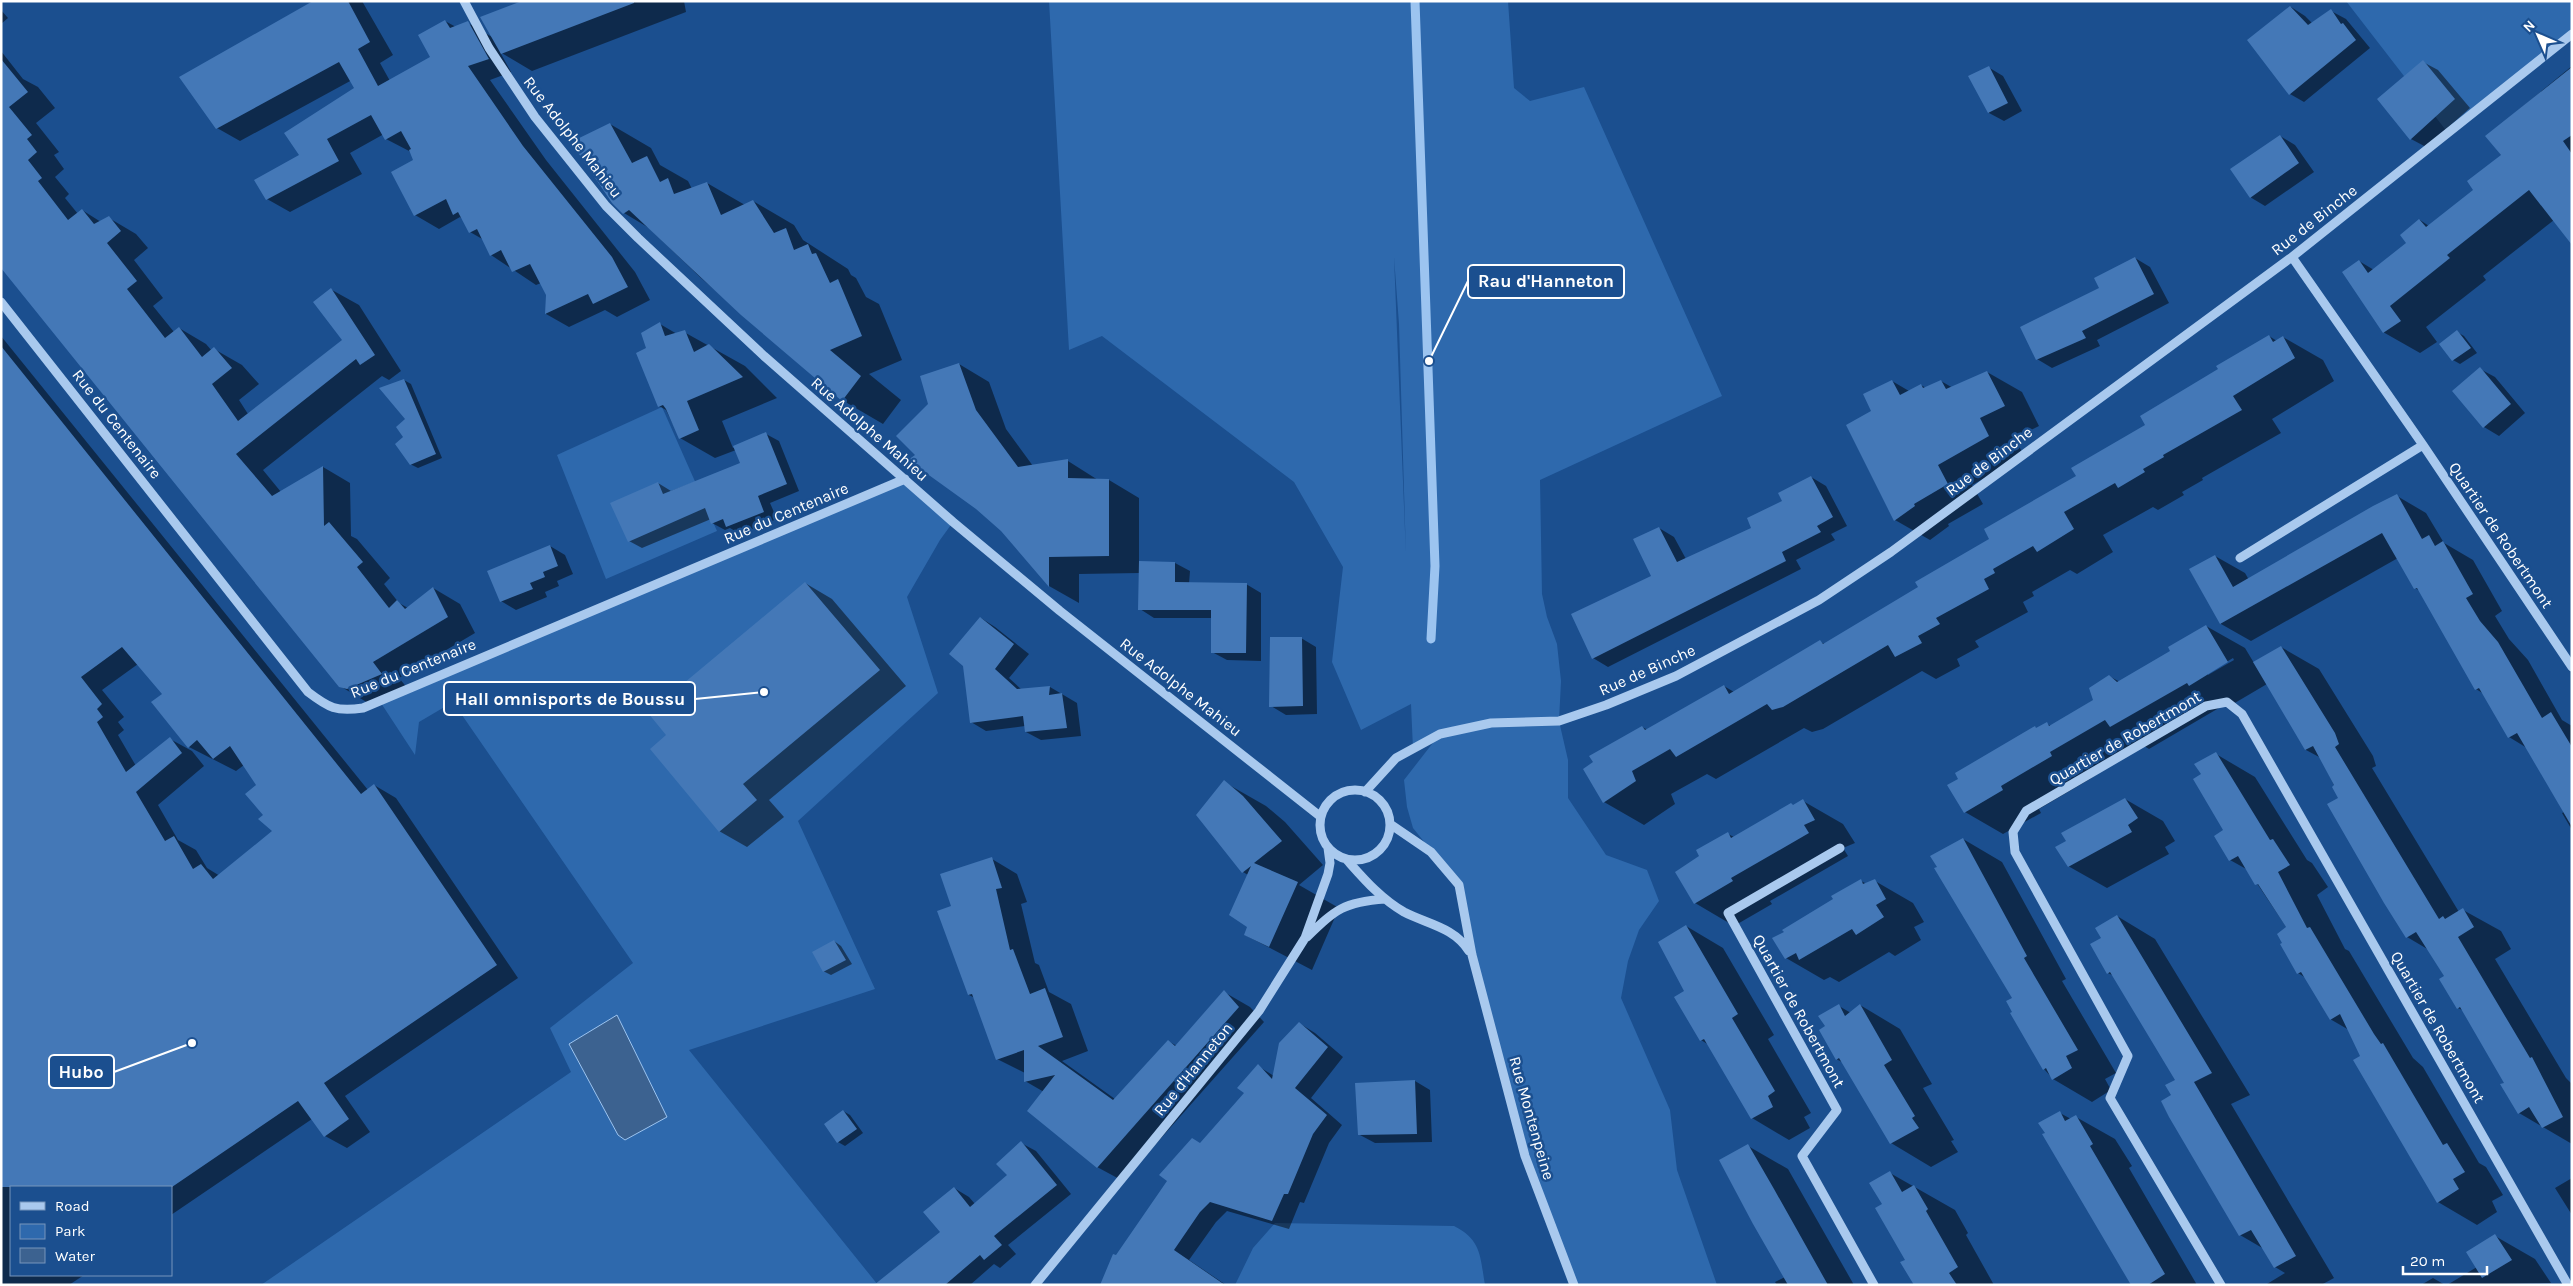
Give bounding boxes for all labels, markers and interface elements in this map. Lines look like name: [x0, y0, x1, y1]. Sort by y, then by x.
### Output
north arrow: [2513, 10, 2563, 60]
text: N: [2520, 17, 2539, 36]
street label: Rue Adolphe Mahieu: [520, 72, 626, 202]
street label: Rue de Binche: [2267, 181, 2361, 259]
callout: Rau d'Hanneton: [1468, 265, 1624, 298]
text: Rau d'Hanneton: [1478, 270, 1614, 292]
street label: Rue du Centenaire: [68, 366, 166, 482]
street label: Rue Adolphe Mahieu: [807, 373, 933, 485]
street label: Rue de Binche: [1942, 422, 2036, 500]
street label: Quartier de Robertmont: [2445, 458, 2557, 612]
street label: Rue du Centenaire: [721, 478, 851, 548]
street label: Rue du Centenaire: [347, 634, 479, 702]
street label: Rue Adolphe Mahieu: [1116, 634, 1246, 740]
street label: Rue de Binche: [1596, 640, 1698, 700]
callout: Hall omnisports de Boussu: [444, 682, 695, 715]
street label: Quartier de Robertmont: [2046, 687, 2204, 789]
text: Hall omnisports de Boussu: [455, 688, 685, 710]
street label: Quartier de Robertmont: [1749, 931, 1849, 1091]
street label: Quartier de Robertmont: [2387, 948, 2489, 1106]
street label: Rue d'Hanneton: [1150, 1018, 1236, 1120]
street label: Rue Montenpeine: [1505, 1054, 1559, 1182]
callout: Hubo: [49, 1055, 114, 1088]
text: Hubo: [58, 1061, 104, 1083]
legend: [10, 1186, 172, 1276]
text: Road: [55, 1197, 90, 1215]
text: Park: [55, 1222, 85, 1240]
scale bar: [2403, 1244, 2487, 1276]
text: Water: [55, 1247, 96, 1265]
text: 20 m: [2410, 1252, 2445, 1270]

